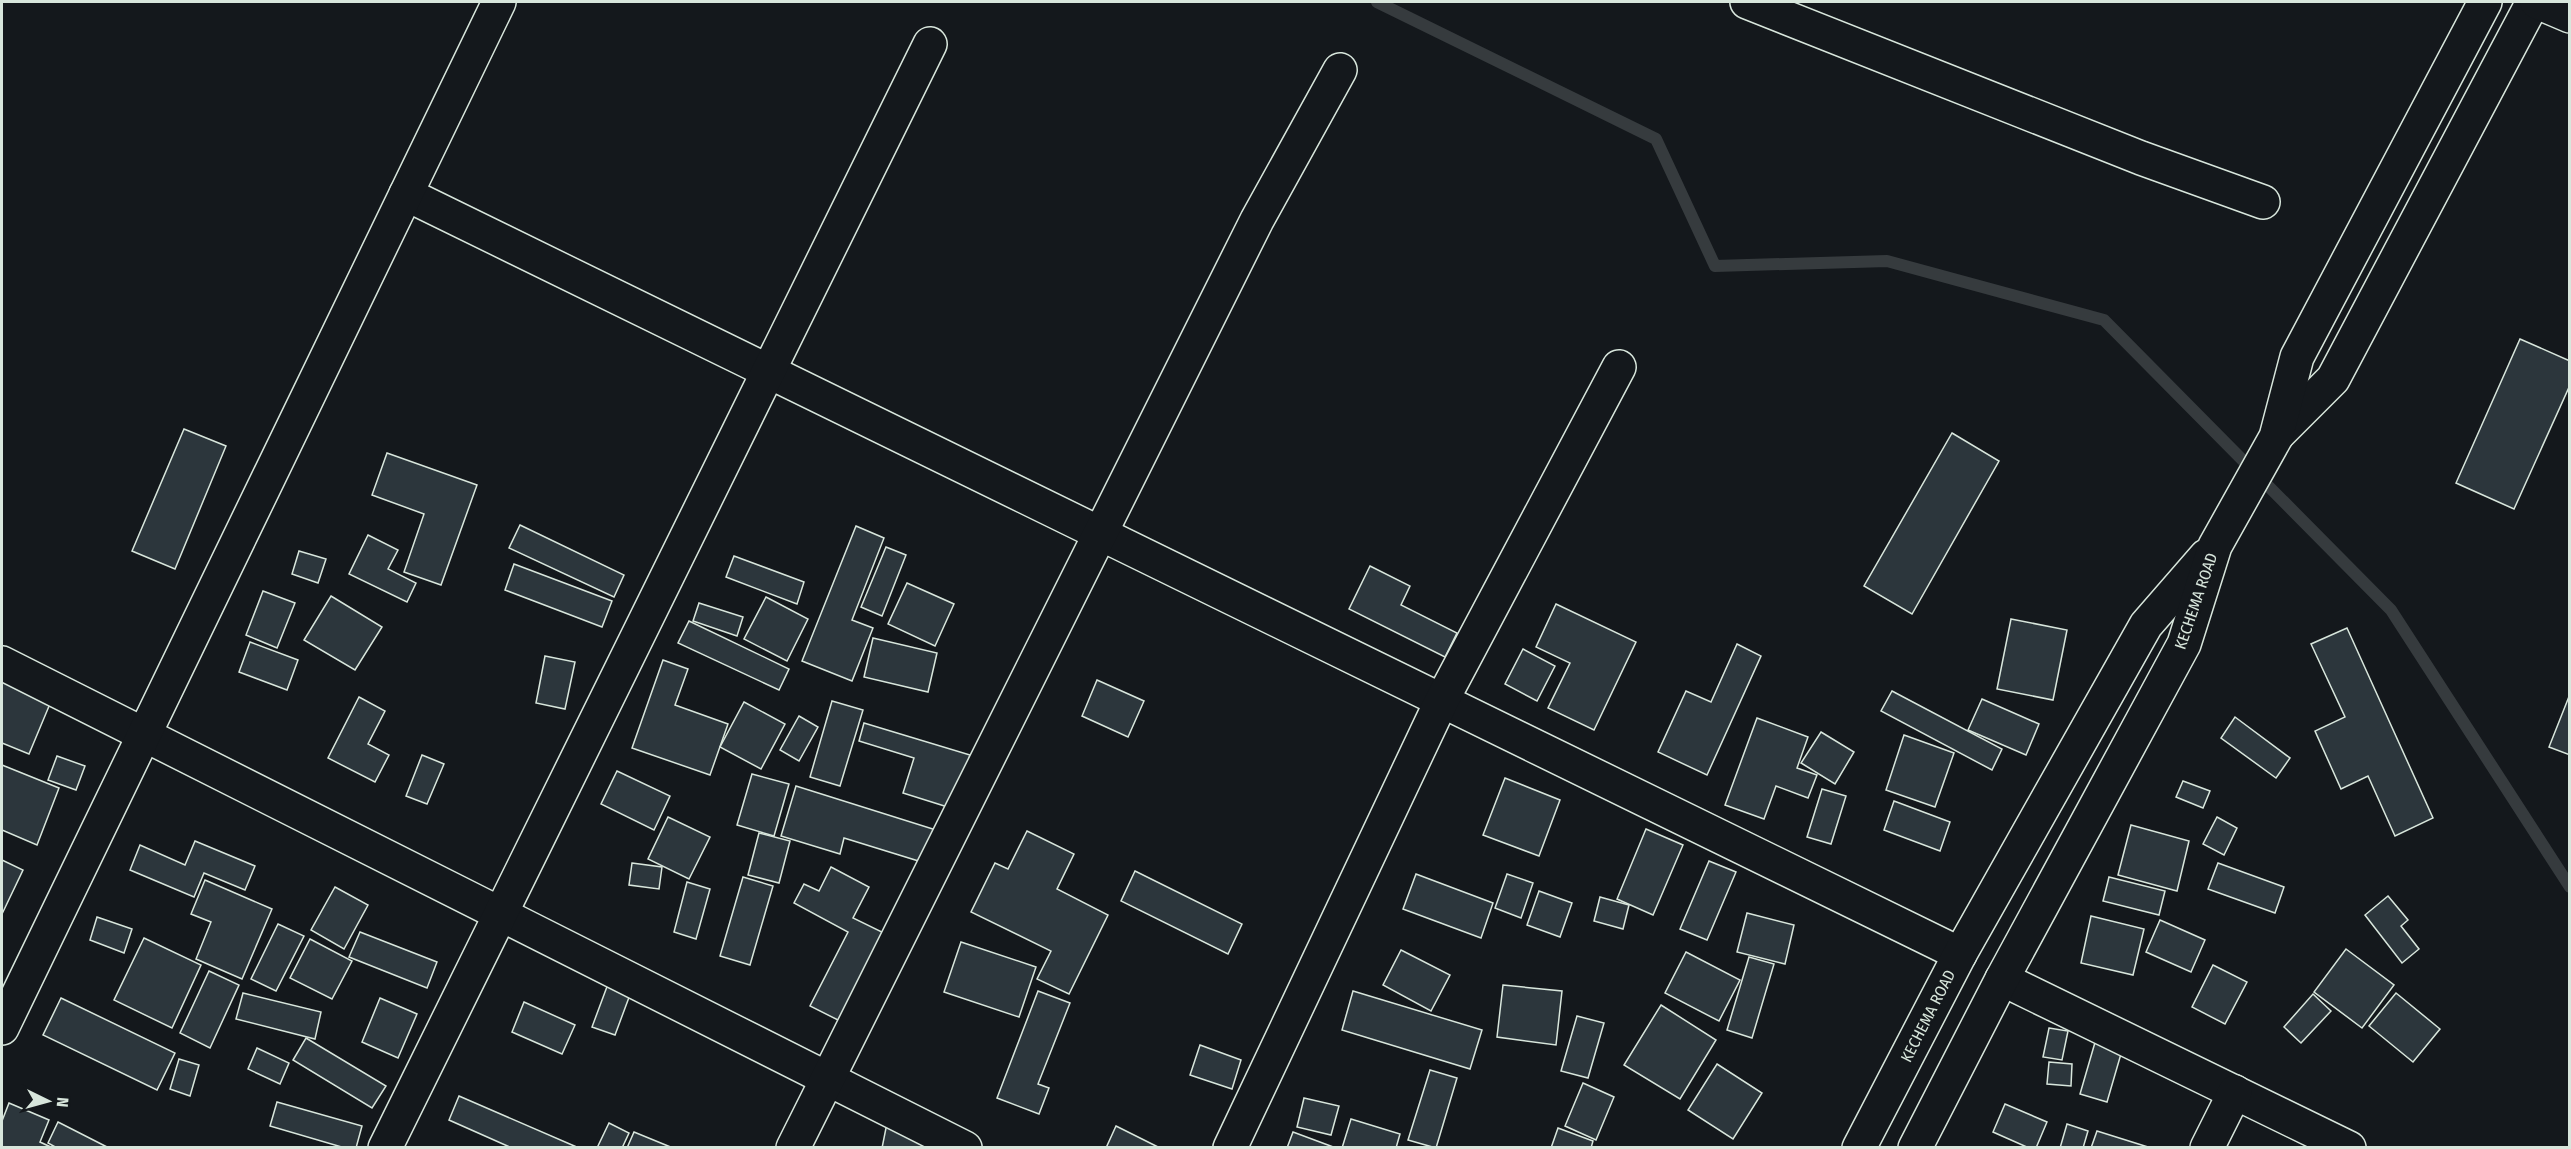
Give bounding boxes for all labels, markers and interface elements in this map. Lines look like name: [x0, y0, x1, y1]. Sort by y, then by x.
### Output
street label: KECHEMA ROAD: [2171, 550, 2221, 652]
street label: KECHEMA ROAD: [1897, 967, 1959, 1065]
north arrow: [18, 1071, 78, 1131]
text: N: [53, 1097, 72, 1108]

